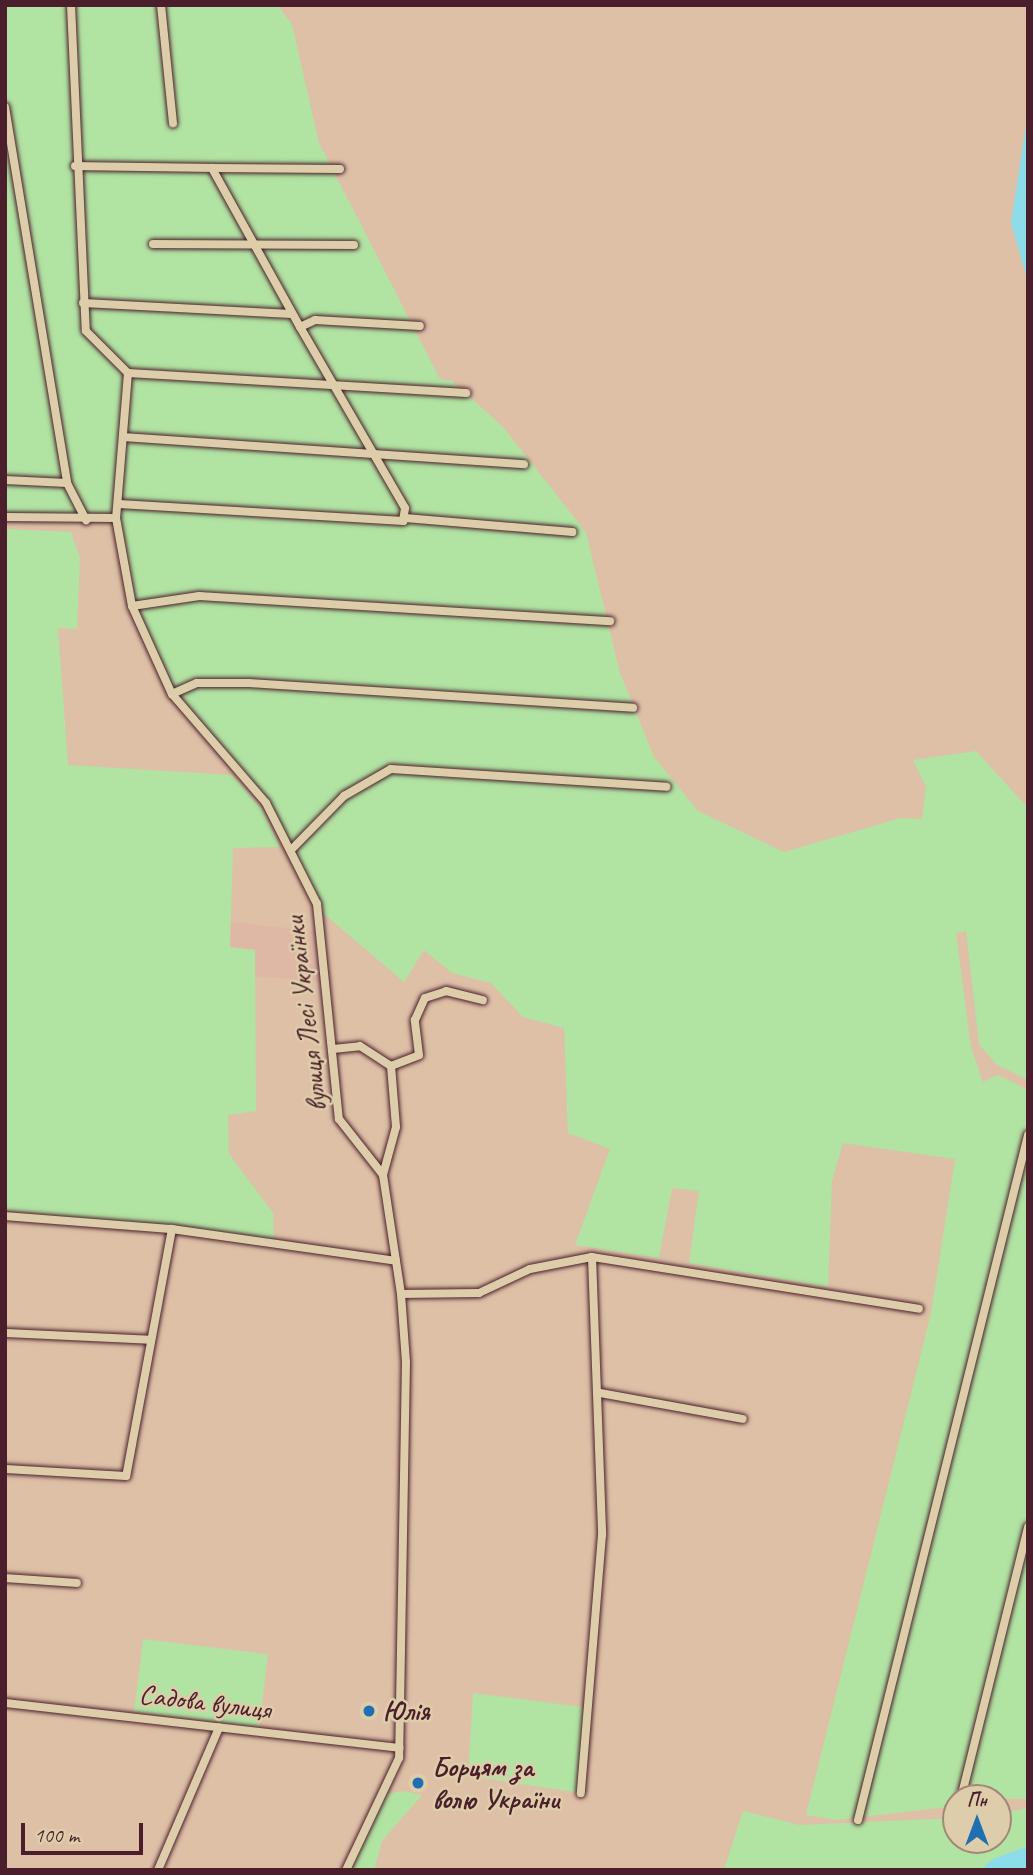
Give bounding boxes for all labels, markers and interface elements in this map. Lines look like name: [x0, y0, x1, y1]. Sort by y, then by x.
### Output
street label: вулиця Лесі Українки: [277, 914, 335, 1114]
street label: Садова вулиця: [138, 1677, 272, 1727]
place label: Юлія: [383, 1694, 429, 1728]
marker: Юлія: [361, 1703, 377, 1719]
place label: Борцям за волю України: [432, 1750, 560, 1816]
marker: Борцям за волю України: [410, 1775, 426, 1791]
north arrow: [942, 1784, 1012, 1854]
text: Пн: [967, 1788, 987, 1812]
scale bar: [24, 1808, 147, 1852]
text: 100 m: [34, 1822, 79, 1848]

